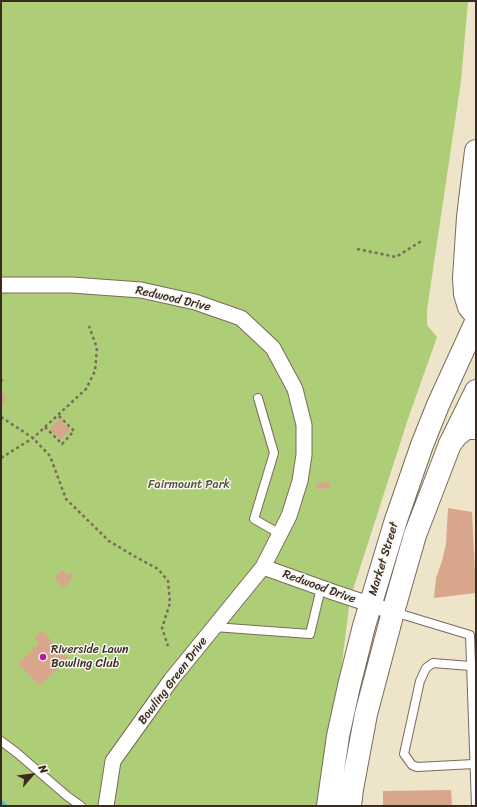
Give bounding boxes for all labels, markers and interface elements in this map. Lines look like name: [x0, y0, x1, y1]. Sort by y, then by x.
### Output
street label: Redwood Drive: [134, 283, 212, 315]
park label: Fairmount Park: [148, 478, 230, 492]
street label: Market Street: [366, 521, 402, 597]
street label: Redwood Drive: [280, 567, 358, 607]
street label: Bowling Green Drive: [135, 634, 211, 728]
place label: Riverside Lawn Bowling Club: [51, 643, 128, 671]
marker: Riverside Lawn Bowling Club: [38, 652, 48, 662]
north arrow: [12, 755, 52, 795]
text: N: [33, 761, 53, 777]

